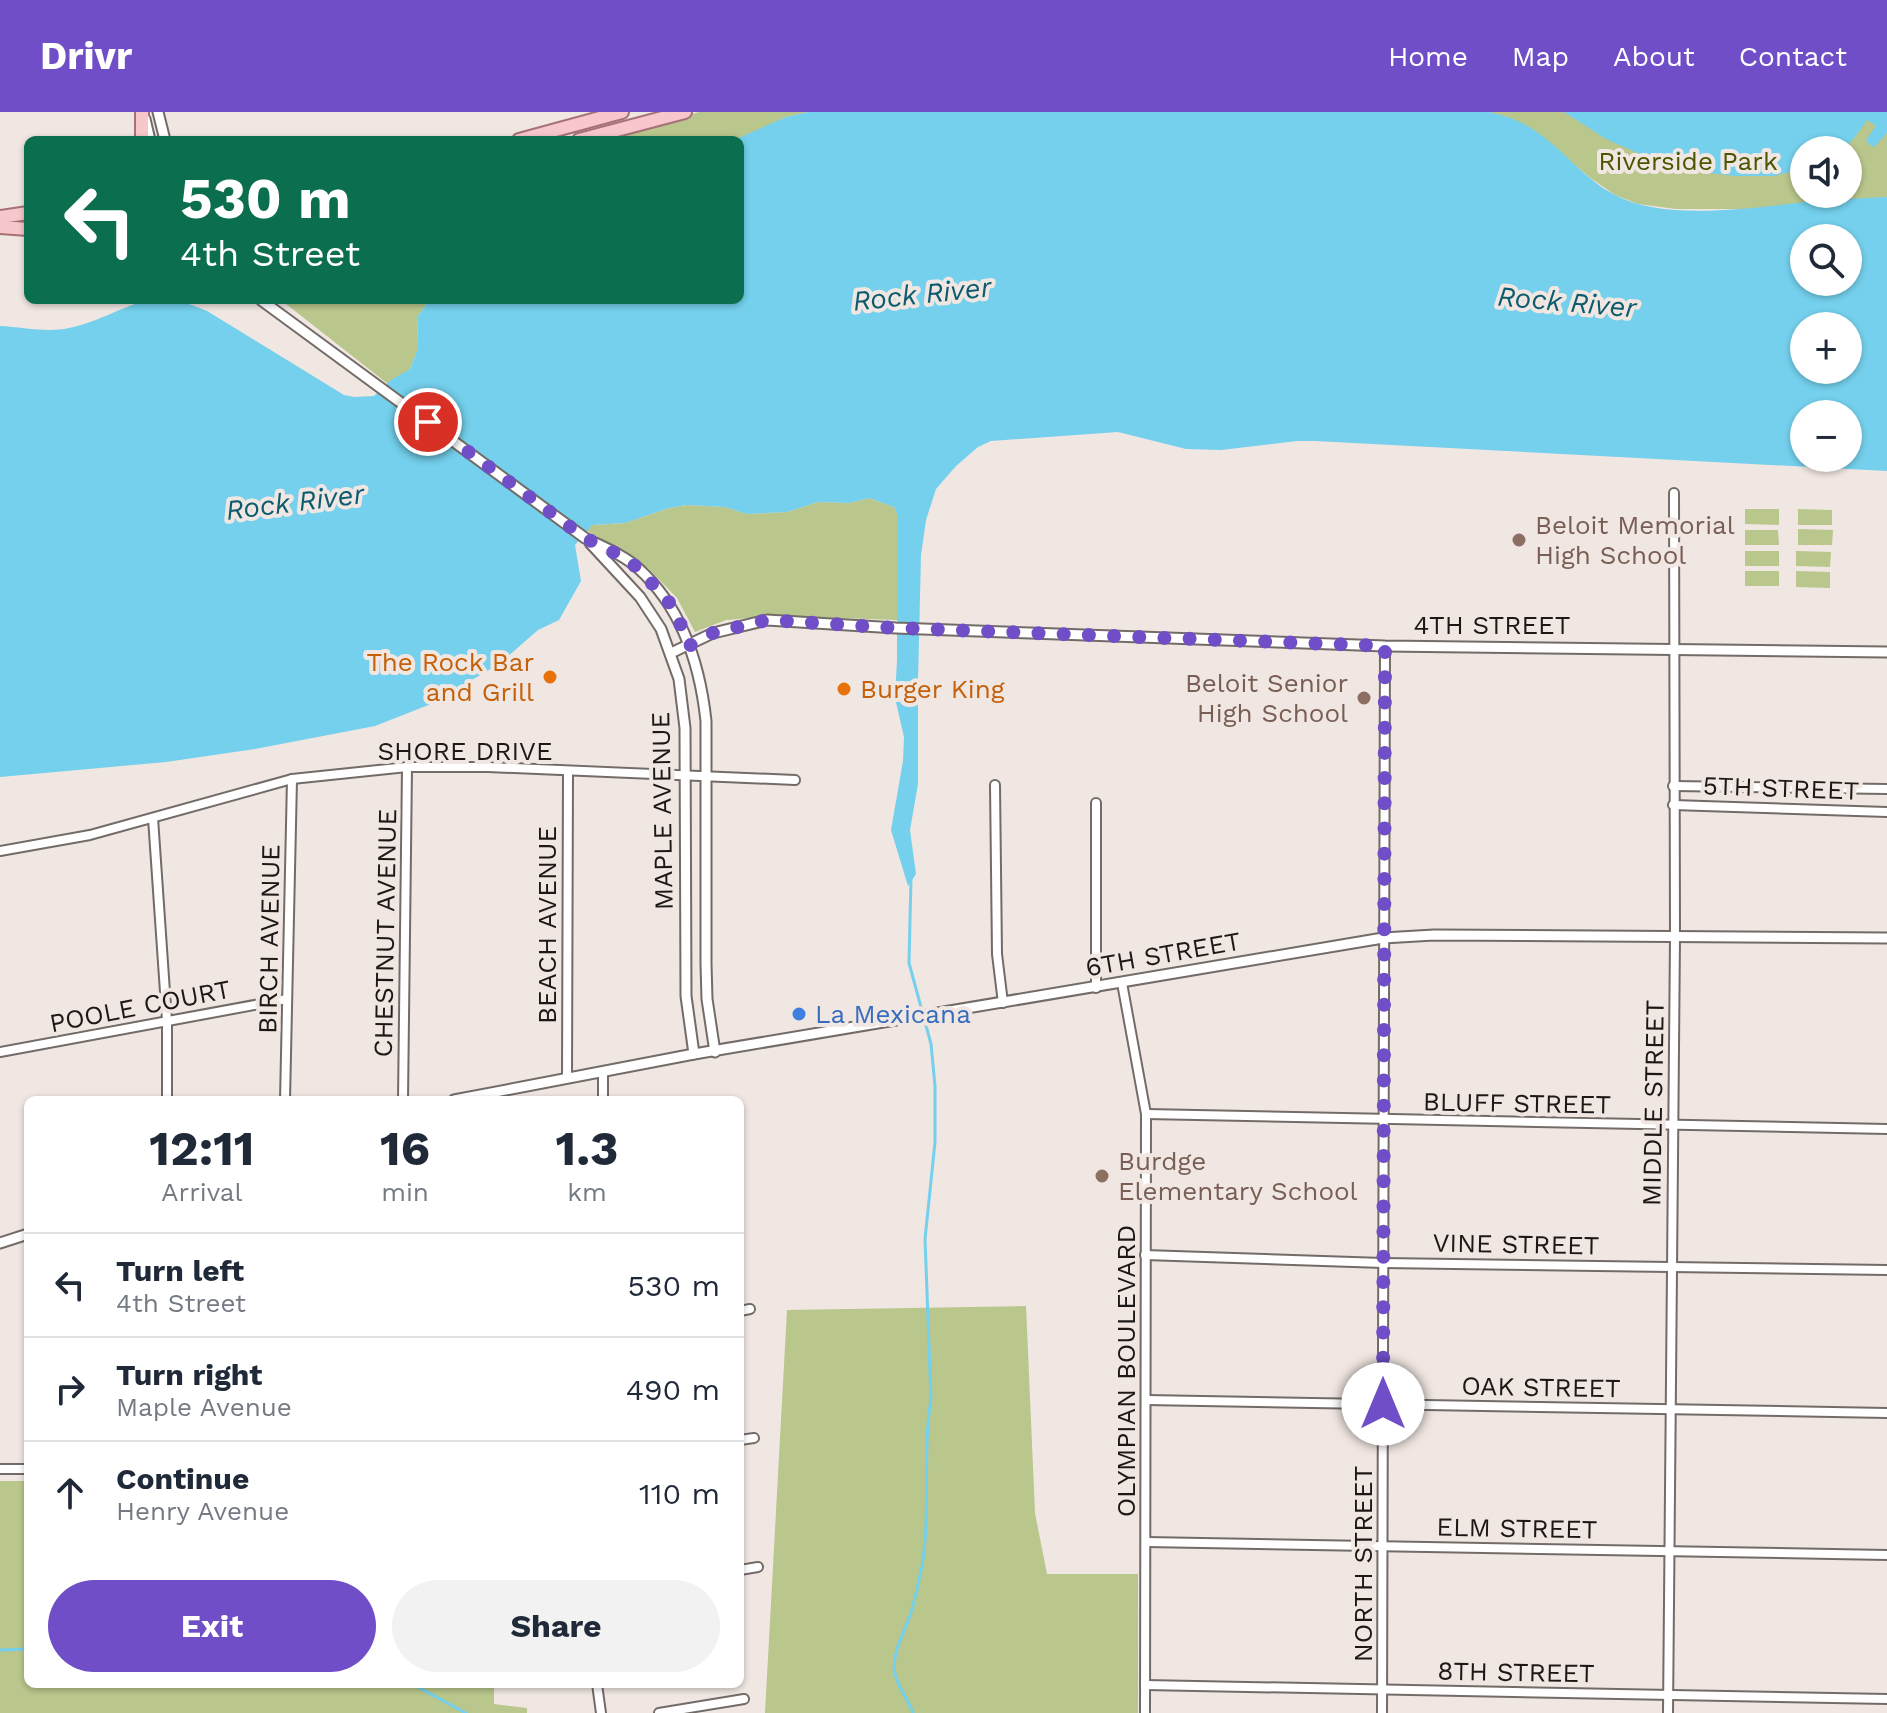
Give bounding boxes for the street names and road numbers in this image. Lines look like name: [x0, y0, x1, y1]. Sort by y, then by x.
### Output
street label: 4TH STREET: [1414, 610, 1570, 640]
street label: MAPLE AVENUE: [645, 712, 679, 910]
street label: SHORE DRIVE: [377, 736, 553, 766]
street label: 5TH STREET: [1702, 770, 1860, 806]
street label: CHESTNUT AVENUE: [368, 808, 402, 1058]
street label: BEACH AVENUE: [532, 826, 562, 1024]
street label: BIRCH AVENUE: [252, 844, 286, 1034]
street label: 6TH STREET: [1083, 926, 1243, 982]
street label: POOLE COURT: [47, 974, 233, 1038]
street label: MIDDLE STREET: [1636, 1000, 1670, 1206]
street label: BLUFF STREET: [1423, 1086, 1611, 1120]
street label: OLYMPIAN BOULEVARD: [1111, 1225, 1141, 1517]
street label: VINE STREET: [1432, 1228, 1600, 1260]
street label: OAK STREET: [1461, 1371, 1621, 1403]
street label: NORTH STREET: [1348, 1466, 1378, 1662]
street label: ELM STREET: [1436, 1512, 1598, 1544]
street label: 8TH STREET: [1437, 1656, 1595, 1688]

